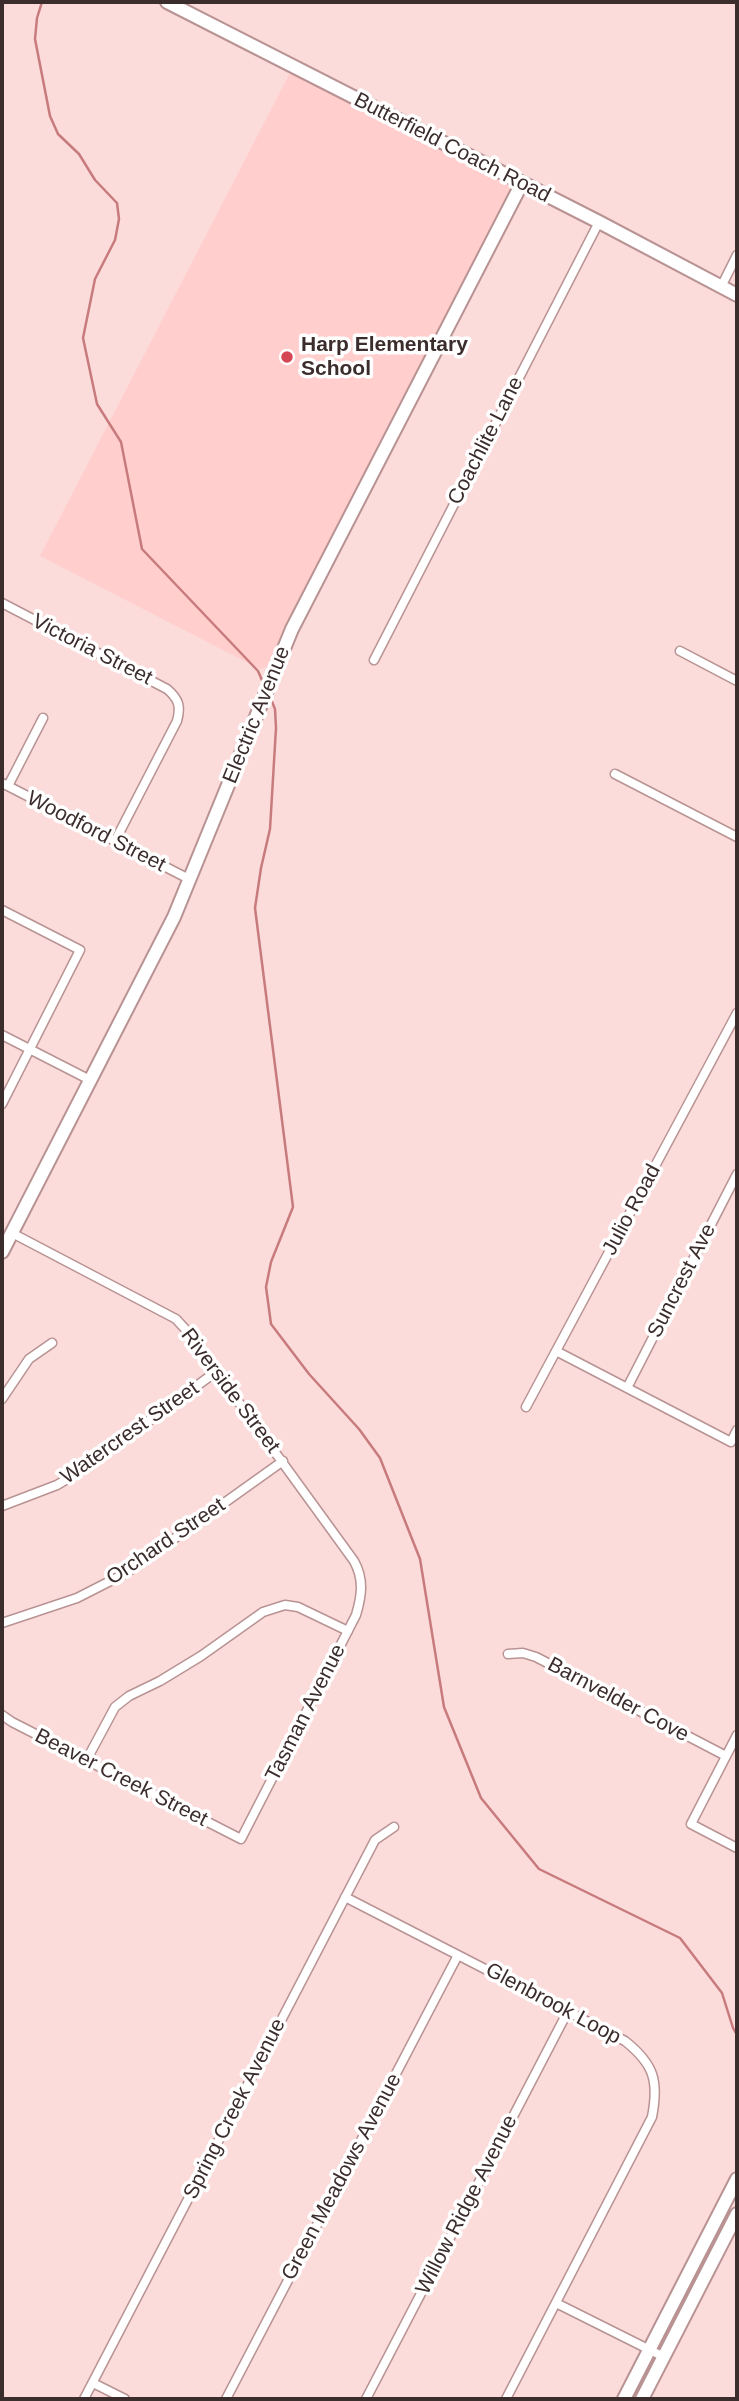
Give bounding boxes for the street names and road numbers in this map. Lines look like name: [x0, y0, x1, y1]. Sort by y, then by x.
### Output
street label: Butterfield Coach Road: [350, 87, 554, 209]
street label: Coachlite Lane: [443, 373, 529, 509]
street label: Victoria Street: [28, 609, 156, 691]
street label: Electric Avenue: [218, 643, 296, 787]
street label: Woodford Street: [22, 786, 170, 878]
street label: Julio Road: [598, 1160, 666, 1260]
street label: Suncrest Ave: [643, 1220, 721, 1342]
street label: Riverside Street: [175, 1324, 285, 1458]
street label: Watercrest Street: [56, 1376, 204, 1490]
street label: Orchard Street: [102, 1493, 230, 1591]
street label: Tasman Avenue: [261, 1640, 351, 1786]
street label: Barnvelder Cove: [543, 1652, 693, 1748]
street label: Beaver Creek Street: [31, 1724, 211, 1832]
street label: Glenbrook Loop: [481, 1958, 625, 2050]
street label: Spring Creek Avenue: [179, 2015, 291, 2203]
street label: Green Meadows Avenue: [277, 2069, 407, 2285]
street label: Willow Ridge Avenue: [411, 2111, 523, 2299]

